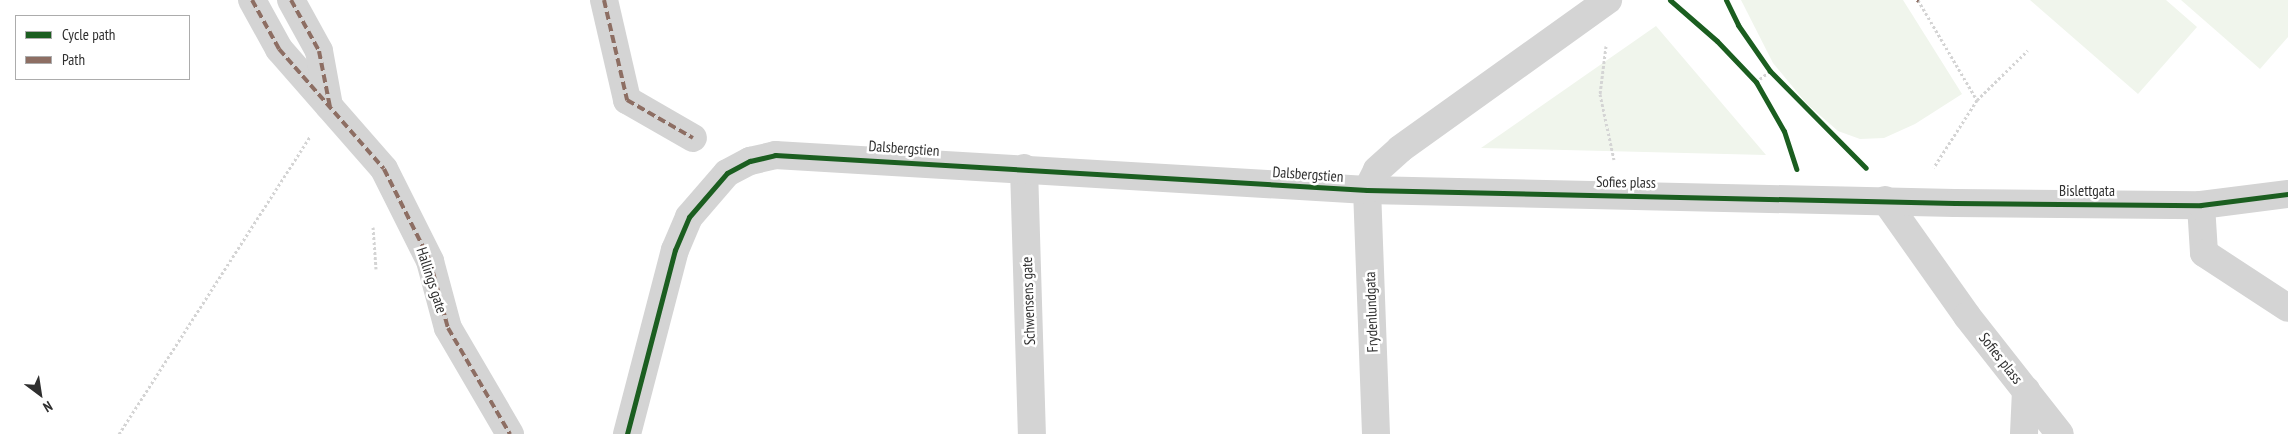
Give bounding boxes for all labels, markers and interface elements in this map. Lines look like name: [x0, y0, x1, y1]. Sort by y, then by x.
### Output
legend: [15, 15, 190, 80]
text: Cycle path: [62, 25, 115, 44]
text: Path: [62, 50, 85, 69]
street label: Dalsbergstien: [868, 137, 940, 159]
street label: Dalsbergstien: [1272, 163, 1344, 185]
street label: Sofies plass: [1596, 172, 1656, 192]
street label: Bislettgata: [2059, 182, 2115, 200]
street label: Hallings gate: [413, 245, 451, 315]
street label: Schwensens gate: [1017, 256, 1039, 346]
street label: Frydenlundgata: [1361, 271, 1381, 353]
street label: Sofies plass: [1975, 329, 2027, 387]
north arrow: [15, 369, 65, 419]
text: N: [40, 397, 56, 417]

